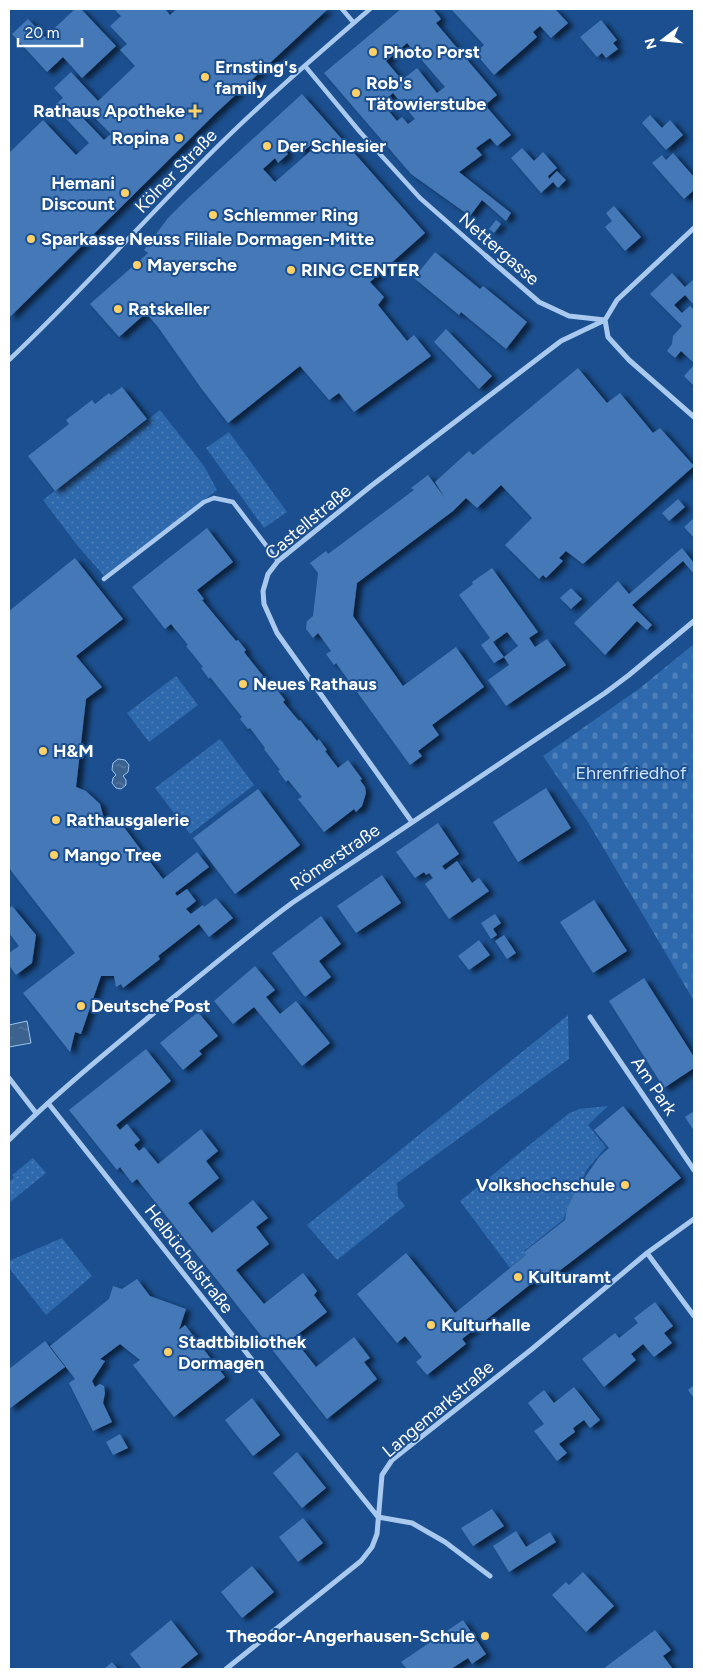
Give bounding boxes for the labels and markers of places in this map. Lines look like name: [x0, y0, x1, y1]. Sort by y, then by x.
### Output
place label: Photo Porst: [383, 41, 480, 63]
marker: Photo Porst: [367, 46, 379, 58]
place label: Ernsting's family: [215, 56, 297, 99]
marker: Ernsting's family: [199, 71, 211, 83]
place label: Rob's Tätowierstube: [366, 72, 486, 115]
marker: Rob's Tätowierstube: [350, 87, 362, 99]
place label: Rathaus Apotheke: [33, 100, 185, 122]
marker: Rathaus Apotheke: [189, 105, 201, 117]
place label: Ropina: [112, 127, 169, 149]
marker: Ropina: [173, 132, 185, 144]
place label: Der Schlesier: [277, 135, 386, 157]
marker: Der Schlesier: [261, 140, 273, 152]
place label: Hemani Discount: [41, 172, 115, 215]
marker: Hemani Discount: [119, 187, 131, 199]
place label: Schlemmer Ring: [223, 204, 358, 226]
marker: Schlemmer Ring: [207, 209, 219, 221]
place label: Sparkasse Neuss Filiale Dormagen-Mitte: [41, 228, 374, 250]
marker: Sparkasse Neuss Filiale Dormagen-Mitte: [25, 233, 37, 245]
place label: Mayersche: [147, 254, 237, 276]
marker: Mayersche: [131, 259, 143, 271]
place label: RING CENTER: [301, 259, 420, 281]
marker: RING CENTER: [285, 264, 297, 276]
place label: Ratskeller: [128, 298, 210, 320]
marker: Ratskeller: [112, 303, 124, 315]
place label: Neues Rathaus: [253, 673, 377, 695]
marker: Neues Rathaus: [237, 678, 249, 690]
place label: H&M: [53, 740, 94, 762]
marker: H&M: [37, 745, 49, 757]
place label: Rathausgalerie: [66, 809, 189, 831]
marker: Rathausgalerie: [50, 814, 62, 826]
place label: Mango Tree: [64, 844, 161, 866]
marker: Mango Tree: [48, 849, 60, 861]
place label: Deutsche Post: [91, 995, 211, 1017]
marker: Deutsche Post: [75, 1000, 87, 1012]
place label: Volkshochschule: [476, 1174, 615, 1196]
marker: Volkshochschule: [619, 1179, 631, 1191]
place label: Kulturamt: [528, 1266, 611, 1288]
marker: Kulturamt: [512, 1271, 524, 1283]
place label: Kulturhalle: [441, 1314, 531, 1336]
marker: Kulturhalle: [425, 1319, 437, 1331]
place label: Stadtbibliothek Dormagen: [178, 1331, 307, 1374]
marker: Stadtbibliothek Dormagen: [162, 1346, 174, 1358]
place label: Theodor-Angerhausen-Schule: [226, 1625, 475, 1647]
marker: Theodor-Angerhausen-Schule: [479, 1630, 491, 1642]

